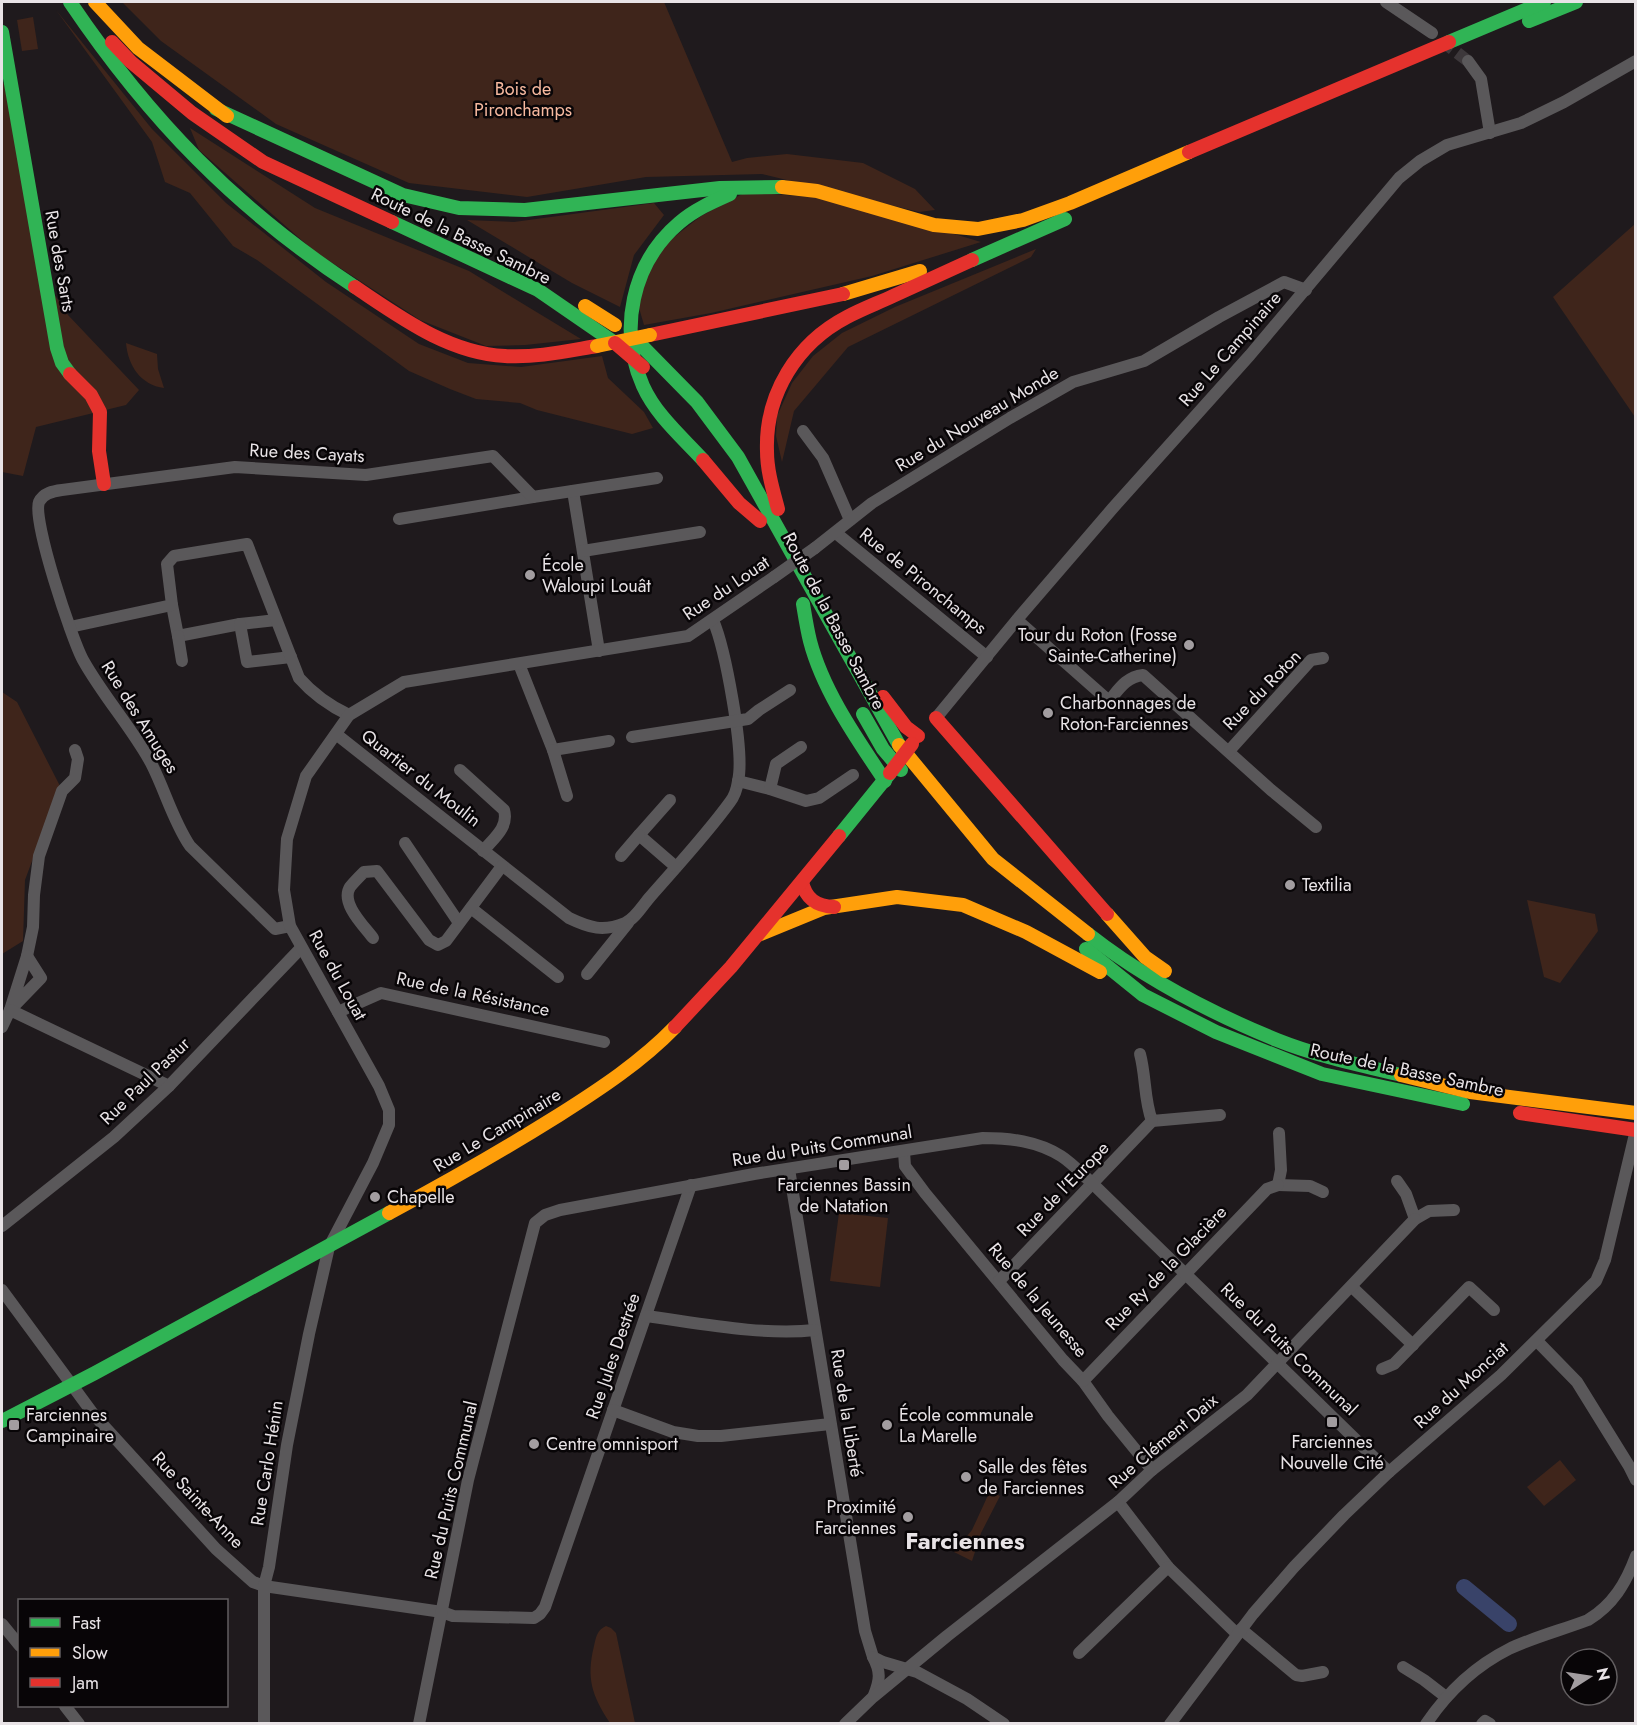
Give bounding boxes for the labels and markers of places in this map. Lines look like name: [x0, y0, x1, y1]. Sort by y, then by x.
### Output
place label: École Waloupi Louât: [542, 552, 652, 599]
marker: École Waloupi Louât: [523, 568, 537, 582]
place label: Tour du Roton (Fosse Sainte-Catherine): [1018, 622, 1177, 669]
marker: Tour du Roton (Fosse Sainte-Catherine): [1182, 638, 1196, 652]
place label: Charbonnages de Roton-Farciennes: [1060, 690, 1196, 737]
marker: Charbonnages de Roton-Farciennes: [1041, 706, 1055, 720]
place label: Textilia: [1302, 872, 1352, 898]
marker: Textilia: [1283, 878, 1297, 892]
marker: Farciennes Bassin de Natation: [837, 1158, 851, 1172]
place label: Farciennes Bassin de Natation: [777, 1172, 911, 1219]
place label: Chapelle: [387, 1184, 455, 1210]
marker: Chapelle: [368, 1190, 382, 1204]
place label: Farciennes Campinaire: [26, 1402, 114, 1449]
place label: École communale La Marelle: [899, 1402, 1034, 1449]
marker: Farciennes Nouvelle Cité: [1325, 1415, 1339, 1429]
marker: Farciennes Campinaire: [7, 1418, 21, 1432]
marker: École communale La Marelle: [880, 1418, 894, 1432]
place label: Farciennes Nouvelle Cité: [1280, 1429, 1384, 1476]
place label: Centre omnisport: [546, 1431, 678, 1457]
marker: Centre omnisport: [527, 1437, 541, 1451]
place label: Salle des fêtes de Farciennes: [978, 1454, 1087, 1501]
marker: Salle des fêtes de Farciennes: [959, 1470, 973, 1484]
place label: Proximité Farciennes: [815, 1494, 896, 1541]
marker: Proximité Farciennes: [901, 1510, 915, 1524]

